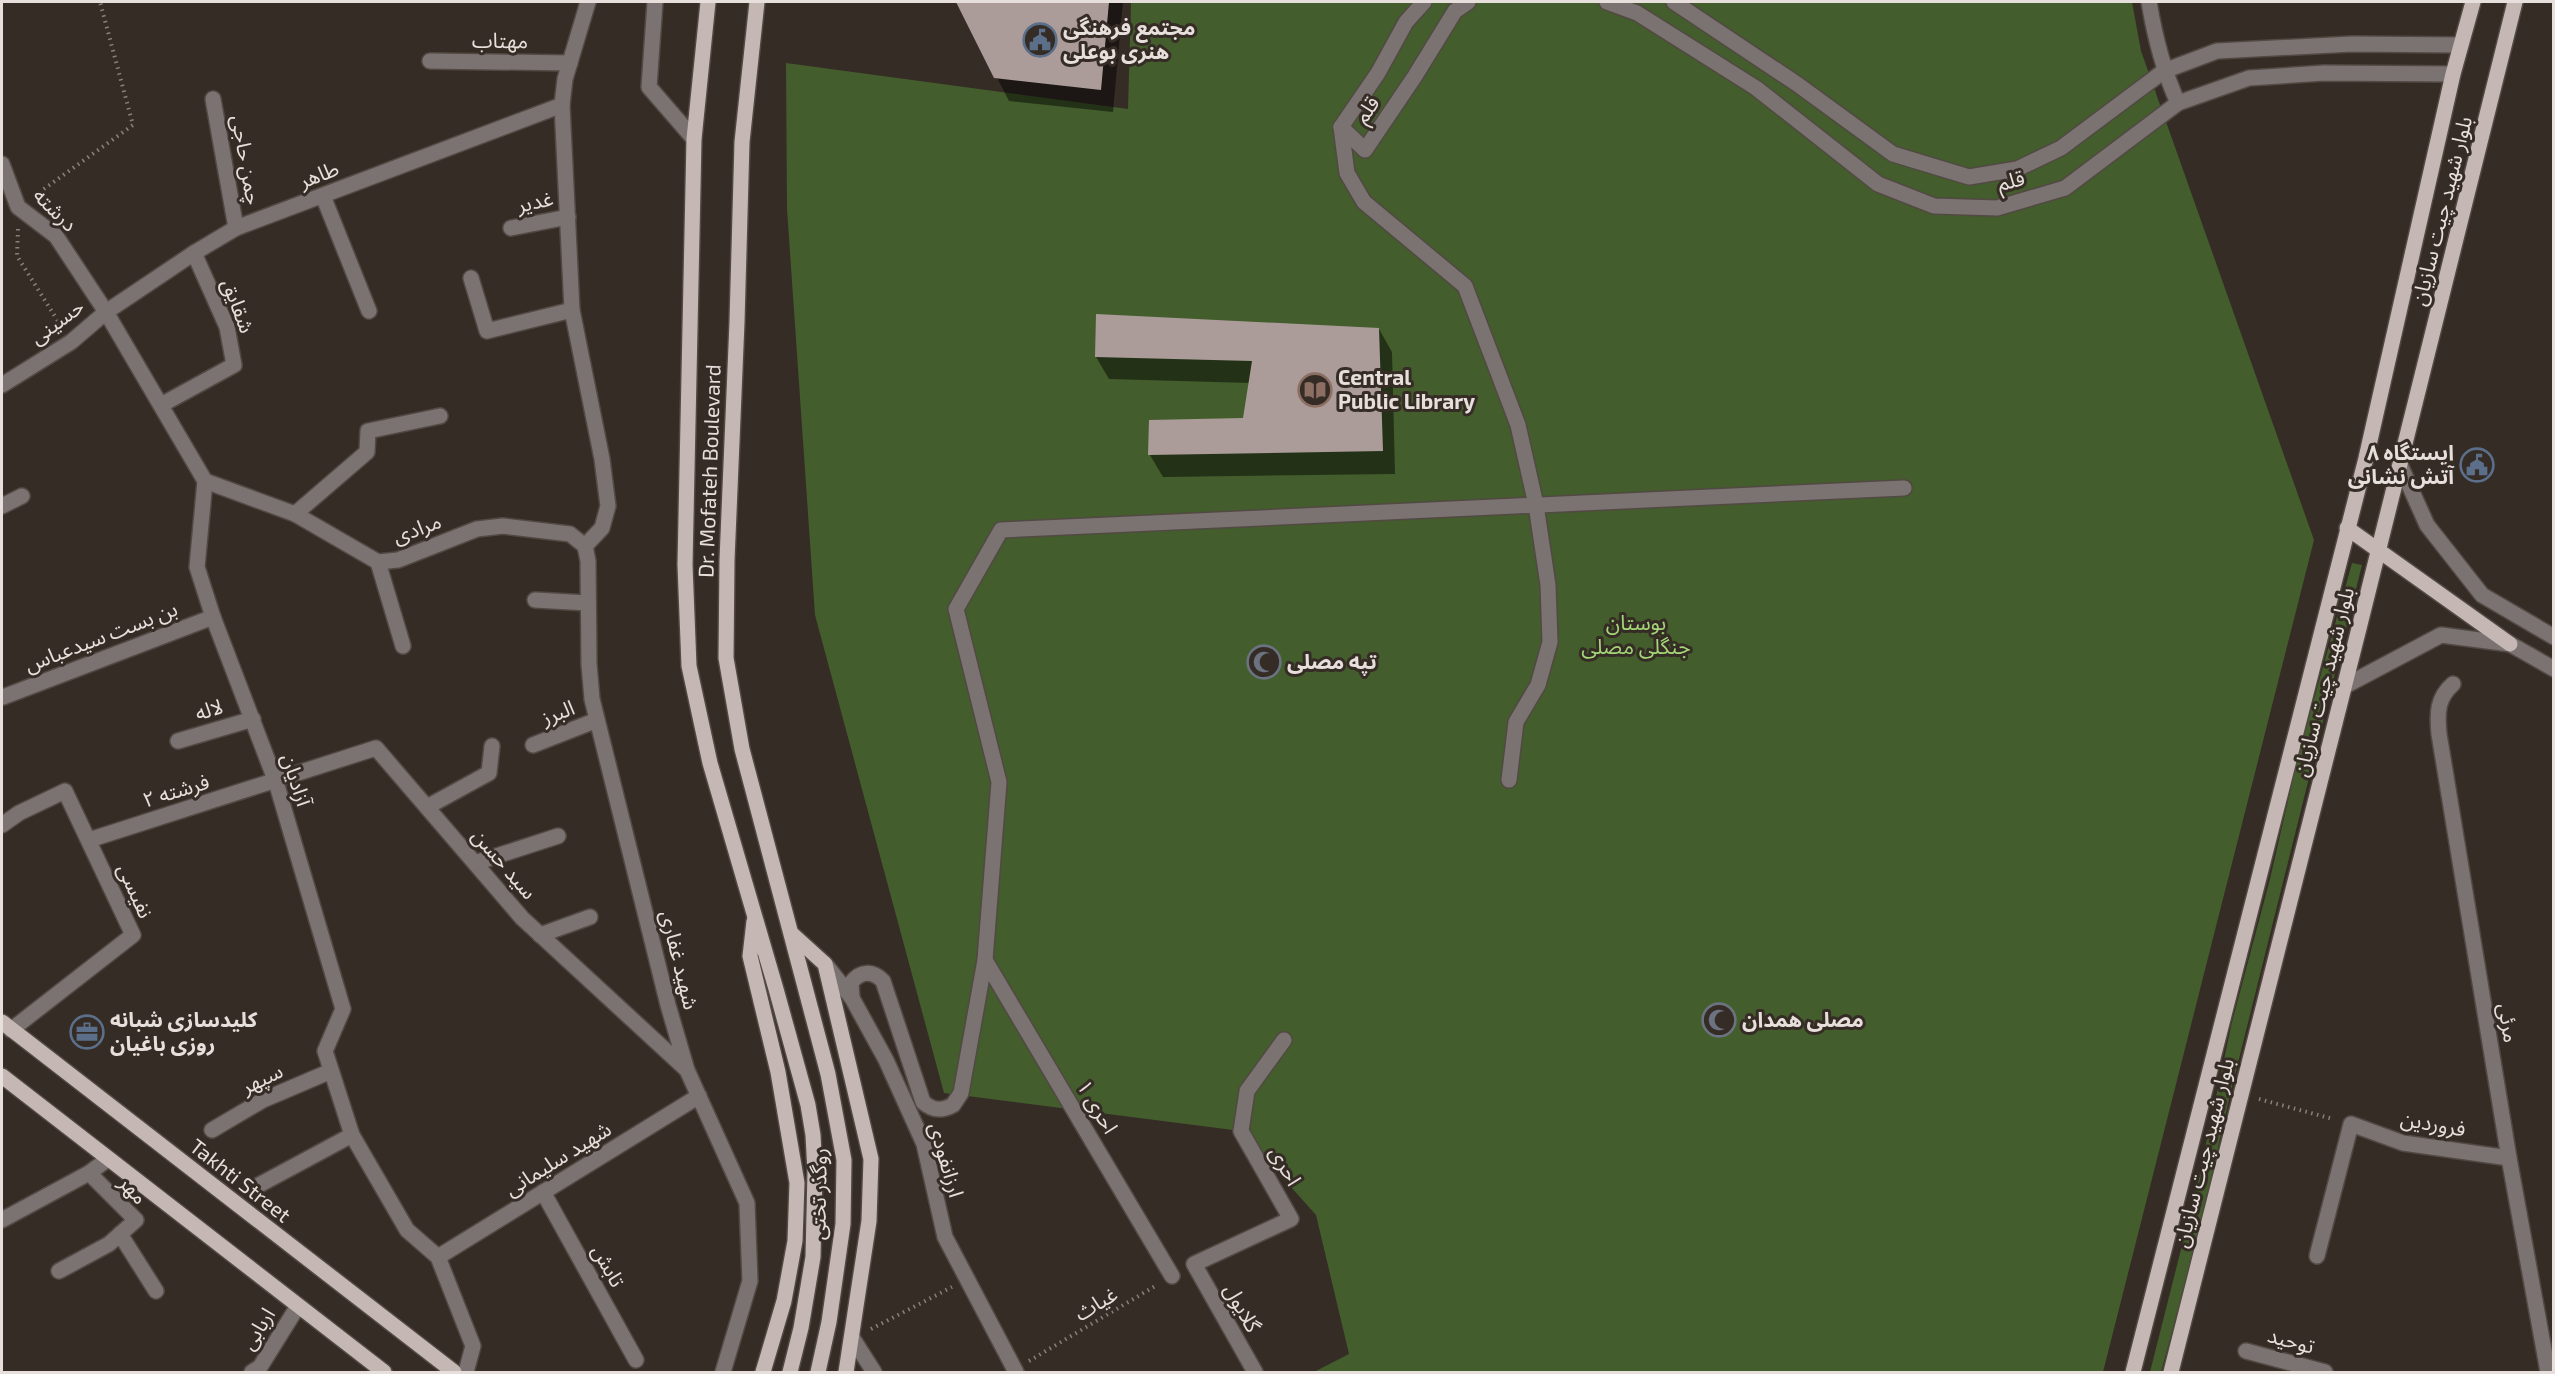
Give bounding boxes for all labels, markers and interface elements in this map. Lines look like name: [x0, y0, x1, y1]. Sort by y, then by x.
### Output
place label: مجتمع فرهنگی هنری بوعلی: [1063, 14, 1195, 64]
public building icon: مجتمع فرهنگی هنری بوعلی: [1022, 22, 1058, 58]
street label: مهتاب: [472, 27, 528, 53]
street label: قلم: [1348, 91, 1387, 130]
street label: چمن حاجی: [225, 113, 268, 207]
street label: بلوار شهید چیت سازیان: [2405, 113, 2478, 308]
street label: طاهر: [294, 155, 342, 194]
street label: قلم: [1994, 164, 2028, 199]
street label: درشته: [28, 182, 83, 237]
street label: غدیر: [513, 185, 555, 218]
street label: شقایق: [216, 275, 261, 337]
street label: حسینی: [24, 293, 89, 350]
street label: Dr. Mofateh Boulevard: [692, 364, 725, 578]
place label: Central Public Library: [1338, 364, 1475, 414]
library icon: Central Public Library: [1297, 372, 1333, 408]
place label: ایستگاه ۸ آتش نشانی: [2348, 439, 2455, 489]
public building icon: ایستگاه ۸ آتش نشانی: [2459, 447, 2495, 483]
street label: مرادی: [389, 507, 445, 549]
street label: بلوار شهید چیت سازیان: [2287, 584, 2360, 779]
street label: بن بست سیدعباس: [21, 595, 181, 677]
park label: بوستان جنگلی مصلی: [1581, 609, 1691, 659]
mosque icon: تپه مصلی: [1246, 644, 1282, 680]
place label: تپه مصلی: [1287, 648, 1377, 676]
street label: لاله: [192, 693, 226, 725]
street label: البرز: [536, 694, 578, 731]
street label: آزادیان: [276, 750, 318, 810]
street label: فرشته ۲: [139, 768, 212, 812]
street label: سید حسن: [467, 822, 543, 904]
street label: نفیسی: [112, 859, 159, 922]
street label: شهید غفاری: [655, 907, 705, 1012]
street label: مرئی: [2493, 1001, 2525, 1045]
mosque icon: مصلی همدان: [1701, 1002, 1737, 1038]
place label: کلیدسازی شبانه روزی باغیان: [110, 1006, 258, 1056]
place label: مصلی همدان: [1742, 1006, 1864, 1032]
office icon: کلیدسازی شبانه روزی باغیان: [69, 1014, 105, 1050]
street label: بلوار شهید چیت سازیان: [2167, 1055, 2240, 1250]
street label: سپهر: [236, 1057, 287, 1101]
street label: احری ۱: [1072, 1075, 1124, 1138]
street label: فروردین: [2399, 1104, 2468, 1142]
street label: شهید سلیمانی: [499, 1115, 616, 1201]
street label: ارزانفودی: [924, 1119, 970, 1200]
street label: Takhti Street: [186, 1133, 296, 1227]
street label: احری: [1264, 1141, 1308, 1190]
street label: روگذر تختی: [804, 1148, 832, 1240]
street label: مهر: [113, 1169, 153, 1209]
street label: تابش: [587, 1240, 631, 1291]
street label: گلایول: [1219, 1278, 1267, 1337]
street label: غیاث: [1069, 1280, 1121, 1325]
street label: اربابی: [234, 1303, 280, 1354]
street label: توحید: [2265, 1321, 2318, 1359]

